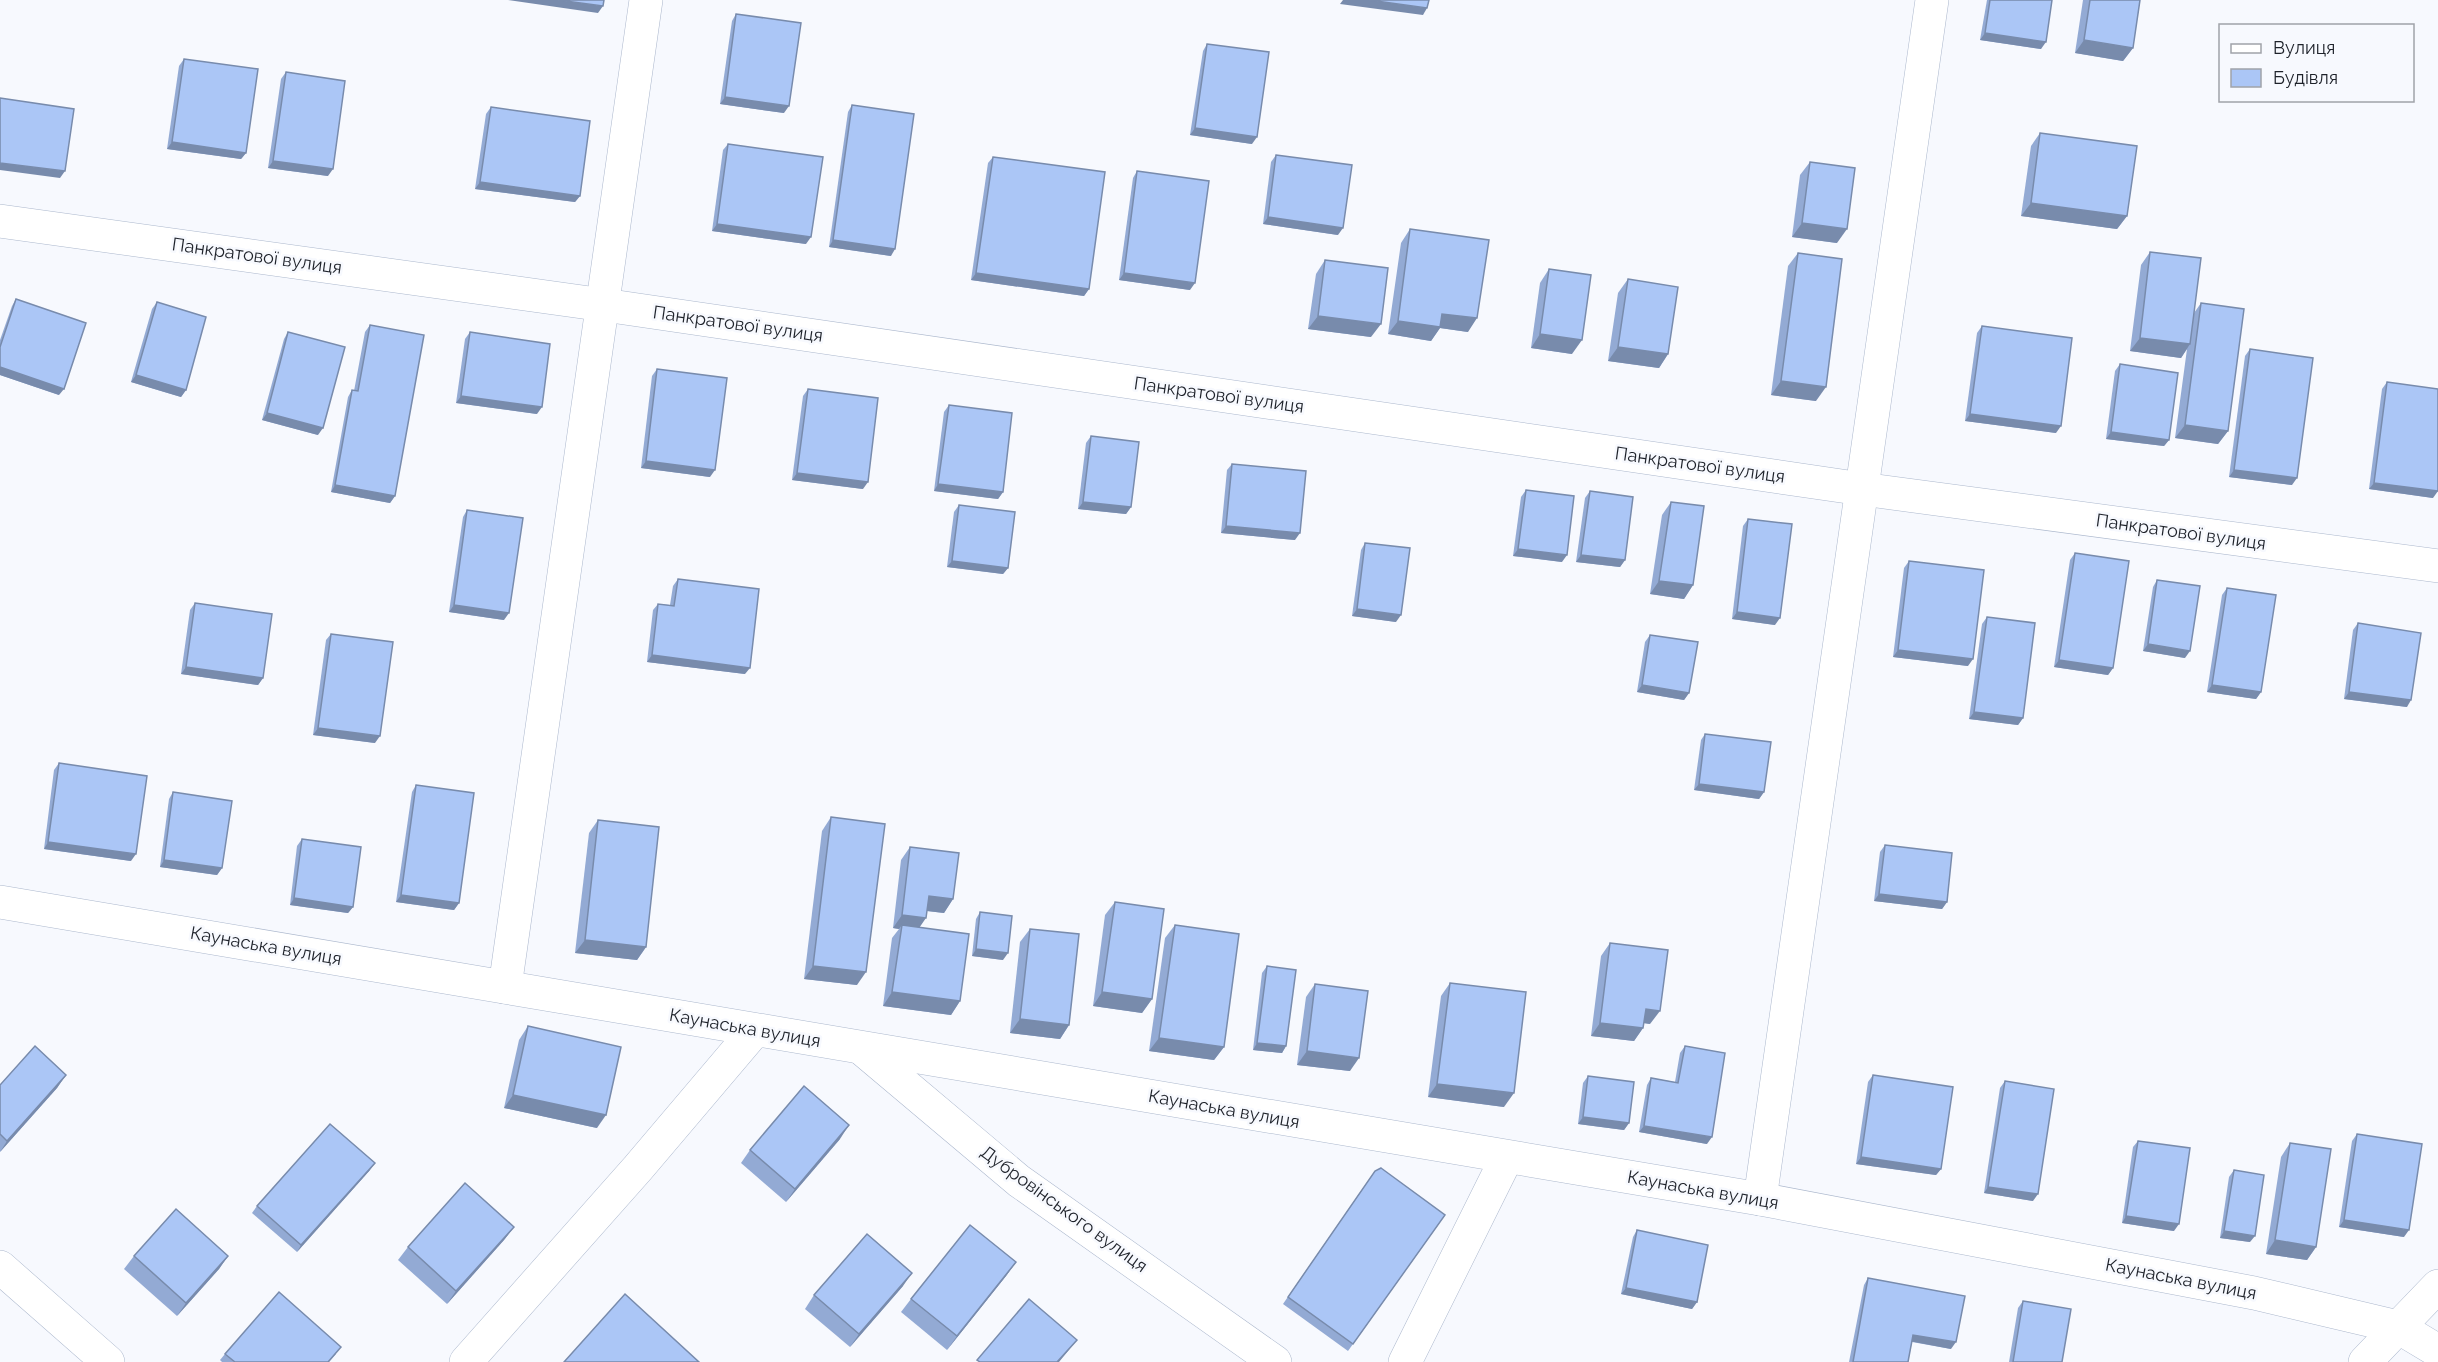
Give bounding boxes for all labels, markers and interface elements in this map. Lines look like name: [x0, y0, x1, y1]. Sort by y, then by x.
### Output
legend: [2219, 24, 2414, 102]
text: Вулиця: [2273, 37, 2335, 58]
text: Будівля: [2273, 67, 2338, 88]
street label: Панкратової вулиця: [171, 233, 343, 278]
street label: Панкратової вулиця: [652, 301, 824, 346]
street label: Панкратової вулиця: [1133, 372, 1305, 417]
street label: Панкратової вулиця: [1614, 442, 1786, 487]
street label: Панкратової вулиця: [2095, 509, 2267, 554]
street label: Каунаська вулиця: [189, 922, 343, 969]
street label: Каунаська вулиця: [668, 1004, 822, 1051]
street label: Каунаська вулиця: [1147, 1085, 1301, 1132]
street label: Дубровінського вулиця: [977, 1141, 1152, 1276]
street label: Каунаська вулиця: [1626, 1166, 1780, 1213]
street label: Каунаська вулиця: [2104, 1254, 2258, 1303]

